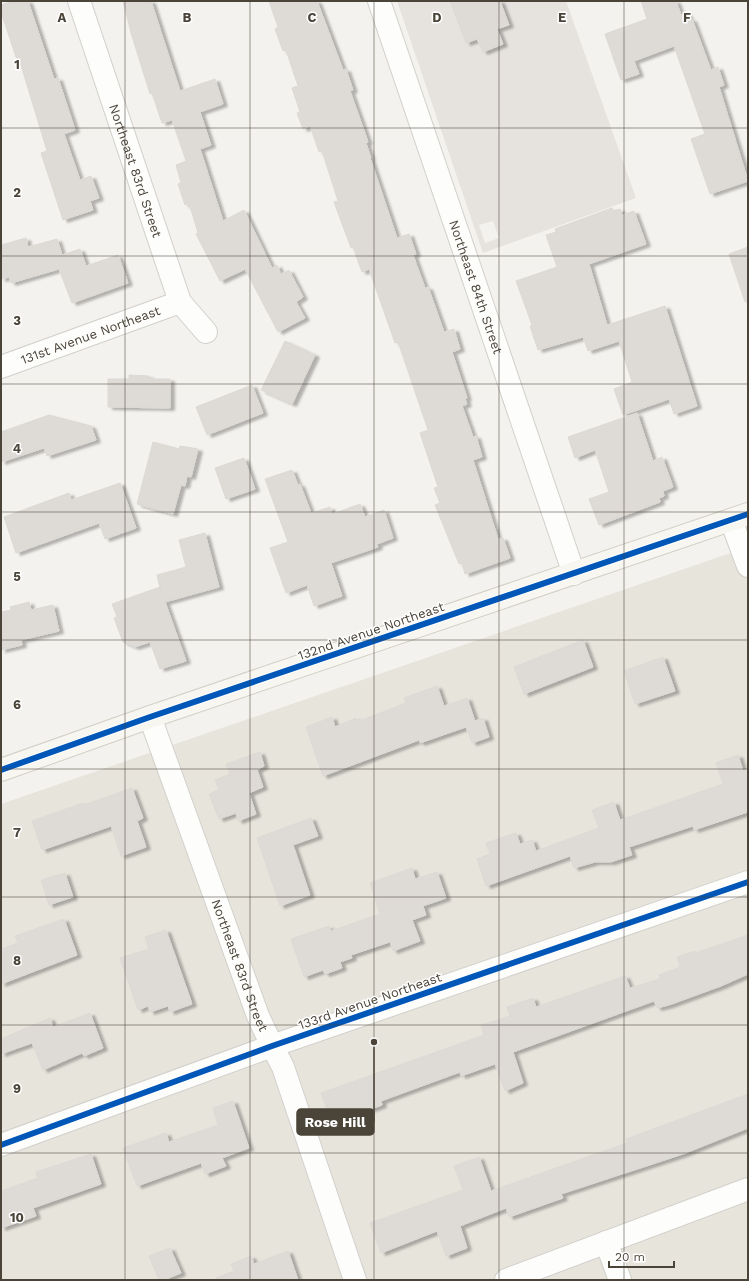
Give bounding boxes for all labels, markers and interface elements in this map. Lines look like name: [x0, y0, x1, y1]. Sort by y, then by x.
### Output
text: A: [58, 10, 67, 25]
text: B: [183, 10, 192, 25]
text: C: [308, 10, 317, 25]
text: D: [432, 10, 442, 25]
text: E: [558, 10, 566, 25]
text: F: [683, 10, 691, 25]
text: 1: [14, 57, 20, 72]
street label: Northeast 83rd Street: [107, 102, 165, 240]
text: 2: [13, 185, 21, 200]
street label: Northeast 84th Street: [447, 218, 506, 356]
street label: 131st Avenue Northeast: [18, 302, 162, 368]
text: 4: [13, 441, 22, 456]
text: 5: [13, 569, 21, 584]
street label: 132nd Avenue Northeast: [296, 599, 447, 663]
text: 6: [13, 697, 21, 712]
text: 7: [13, 825, 21, 840]
street label: Northeast 83rd Street: [209, 897, 272, 1034]
text: 8: [13, 953, 21, 968]
street label: 133rd Avenue Northeast: [296, 969, 444, 1033]
text: 9: [13, 1081, 21, 1096]
callout: Rose Hill: [297, 1109, 374, 1135]
text: Rose Hill: [304, 1114, 366, 1130]
text: 10: [10, 1210, 24, 1225]
scale bar: [609, 1243, 674, 1269]
text: 20 m: [615, 1250, 645, 1264]

